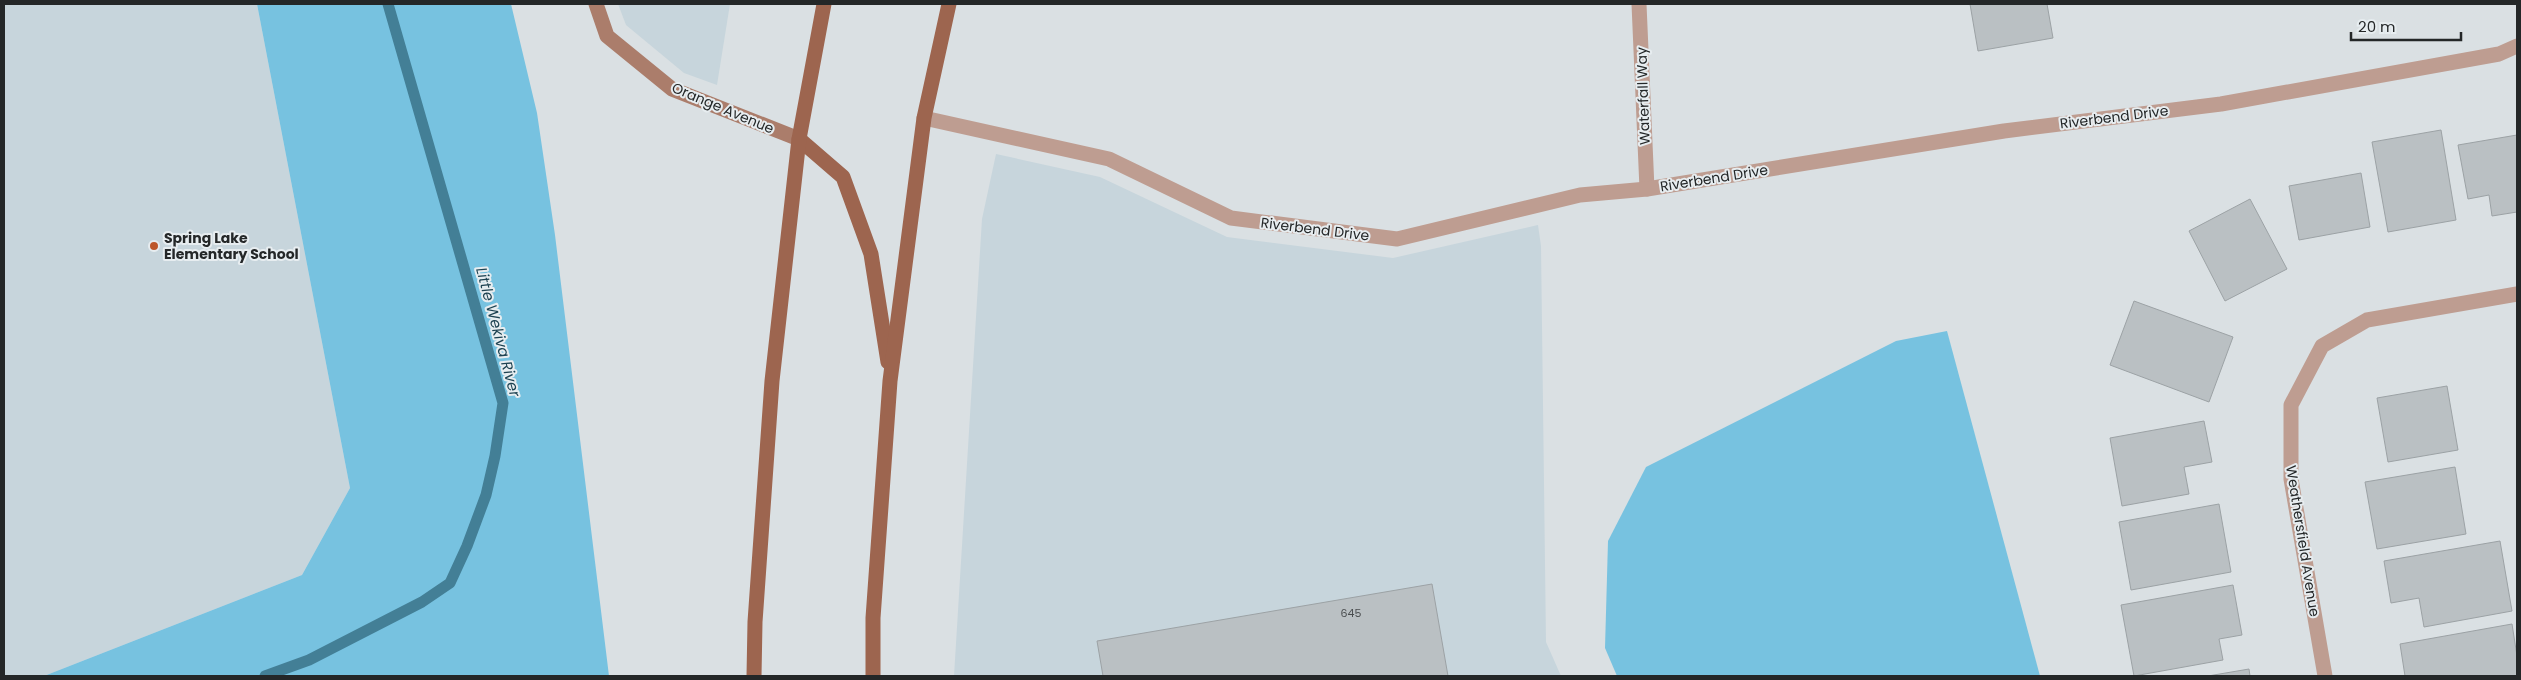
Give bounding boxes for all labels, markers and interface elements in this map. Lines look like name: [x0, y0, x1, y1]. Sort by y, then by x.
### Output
scale bar: [2351, 10, 2461, 42]
text: 20 m: [2358, 16, 2396, 37]
street label: Waterfall Way: [1631, 47, 1655, 145]
street label: Orange Avenue: [669, 77, 777, 139]
street label: Riverbend Drive: [2059, 100, 2170, 134]
street label: Riverbend Drive: [1659, 160, 1770, 196]
street label: Riverbend Drive: [1260, 212, 1371, 246]
place label: Spring Lake Elementary School: [164, 228, 299, 264]
marker: Spring Lake Elementary School: [148, 240, 160, 252]
water label: Little Wekiva River: [471, 265, 526, 399]
street label: Weathersfield Avenue: [2281, 464, 2325, 618]
house number: 645: [1341, 605, 1361, 621]

